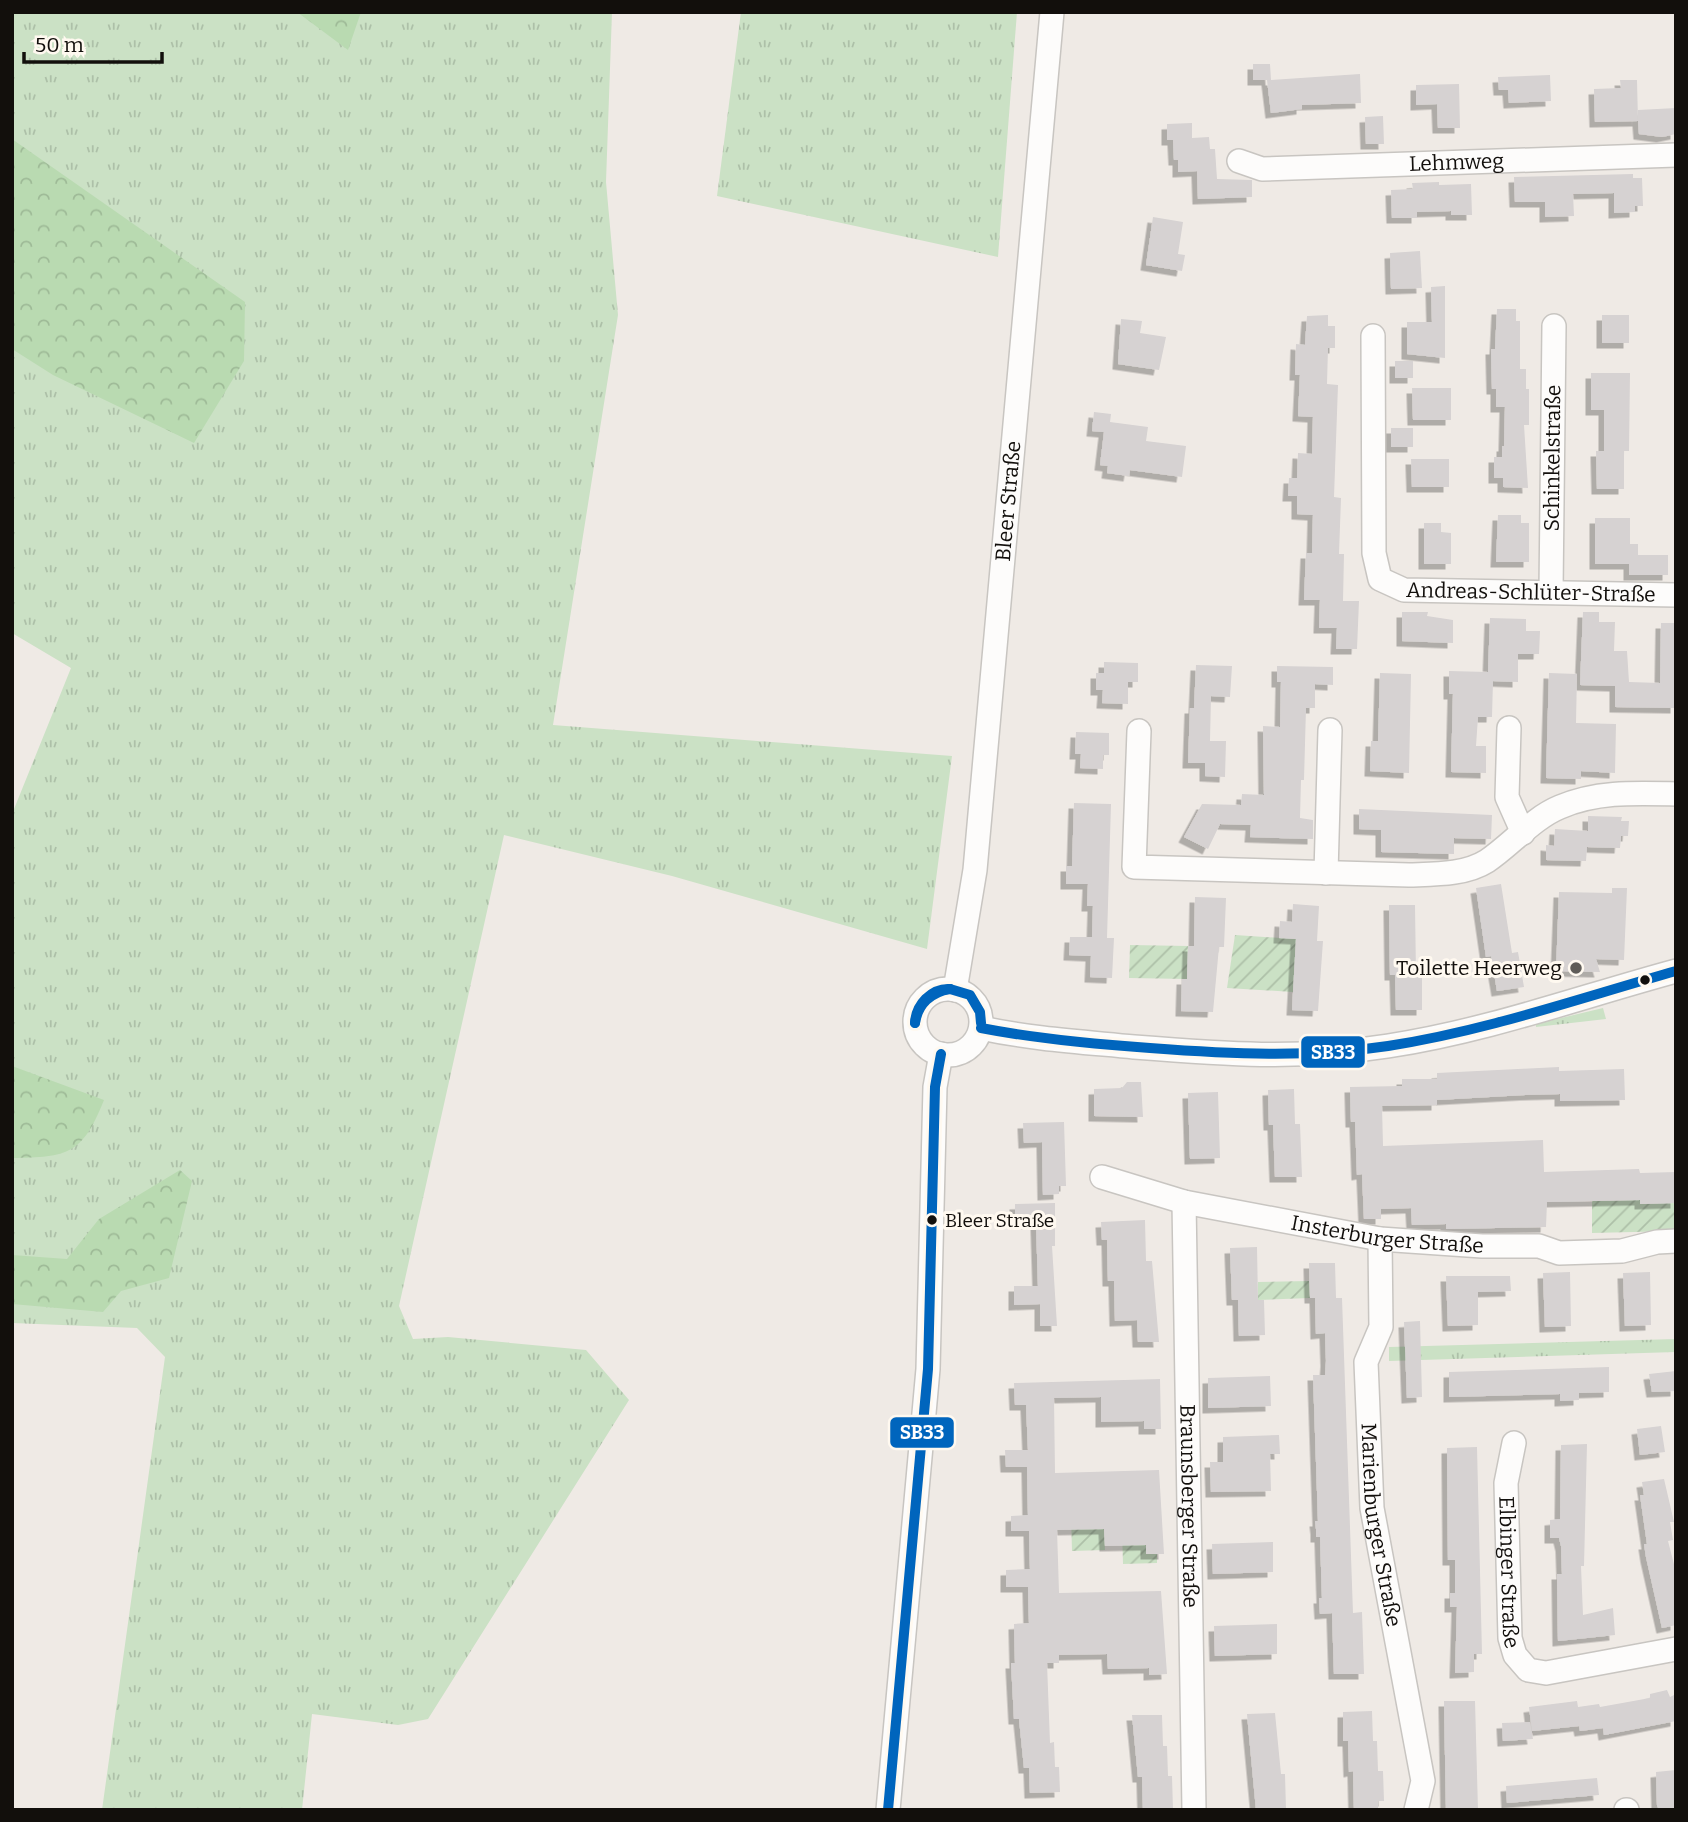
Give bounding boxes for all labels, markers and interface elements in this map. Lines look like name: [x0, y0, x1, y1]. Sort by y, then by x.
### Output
scale bar: [24, 21, 163, 65]
text: 50 m: [35, 32, 84, 58]
street label: Lehmweg: [1409, 148, 1505, 177]
street label: Schinkelstraße: [1539, 384, 1566, 532]
street label: Bleer Straße: [990, 440, 1026, 562]
street label: Andreas-Schlüter-Straße: [1406, 577, 1656, 608]
place label: Toilette Heerweg: [1396, 955, 1562, 981]
marker: Toilette Heerweg: [1568, 960, 1584, 976]
unlabelled marker: [1638, 973, 1652, 987]
line badge: SB33: [1300, 1035, 1366, 1069]
text: SB33: [1311, 1041, 1355, 1064]
place label: Bleer Straße: [945, 1209, 1054, 1232]
street label: Insterburger Straße: [1289, 1209, 1484, 1259]
marker: Bleer Straße: [925, 1213, 939, 1227]
street label: Braunsberger Straße: [1174, 1404, 1204, 1608]
line badge: SB33: [889, 1416, 955, 1449]
text: SB33: [900, 1421, 944, 1444]
street label: Marienburger Straße: [1356, 1423, 1407, 1629]
street label: Elbinger Straße: [1493, 1496, 1525, 1652]

